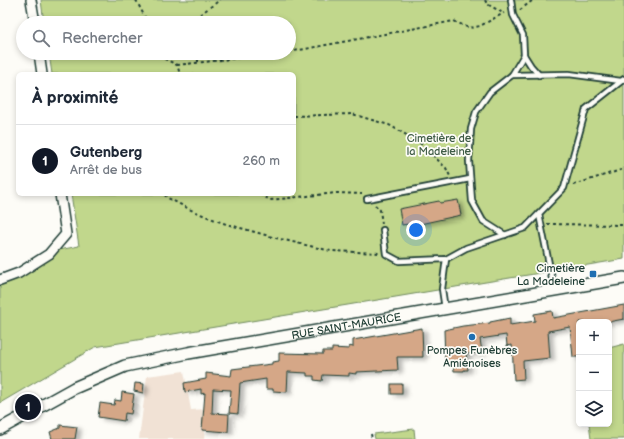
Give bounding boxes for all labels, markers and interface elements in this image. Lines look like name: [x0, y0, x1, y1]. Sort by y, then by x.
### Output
search box: [16, 16, 296, 60]
icon: search: [30, 27, 52, 49]
text: Rechercher: [62, 29, 142, 48]
text: À proximité: [32, 88, 118, 108]
park label: Cimetière de la Madeleine: [407, 132, 472, 158]
text: Gutenberg: [70, 143, 142, 162]
text: 1: [42, 153, 48, 169]
text: 260 m: [242, 153, 280, 169]
text: Arrêt de bus: [70, 162, 142, 178]
your location: [406, 220, 426, 240]
place label: Cimetière La Madeleine: [517, 262, 585, 288]
marker: Cimetière La Madeleine: [588, 269, 598, 279]
street label: RUE SAINT-MAURICE: [290, 310, 402, 342]
map controls: [576, 319, 612, 427]
button: +: [576, 319, 612, 355]
marker: Pompes Funèbres Amiénoises: [467, 332, 477, 342]
place label: Pompes Funèbres Amiénoises: [427, 344, 518, 370]
button: −: [576, 355, 612, 391]
button: layers: [576, 391, 612, 427]
pin: 1: [15, 392, 41, 422]

